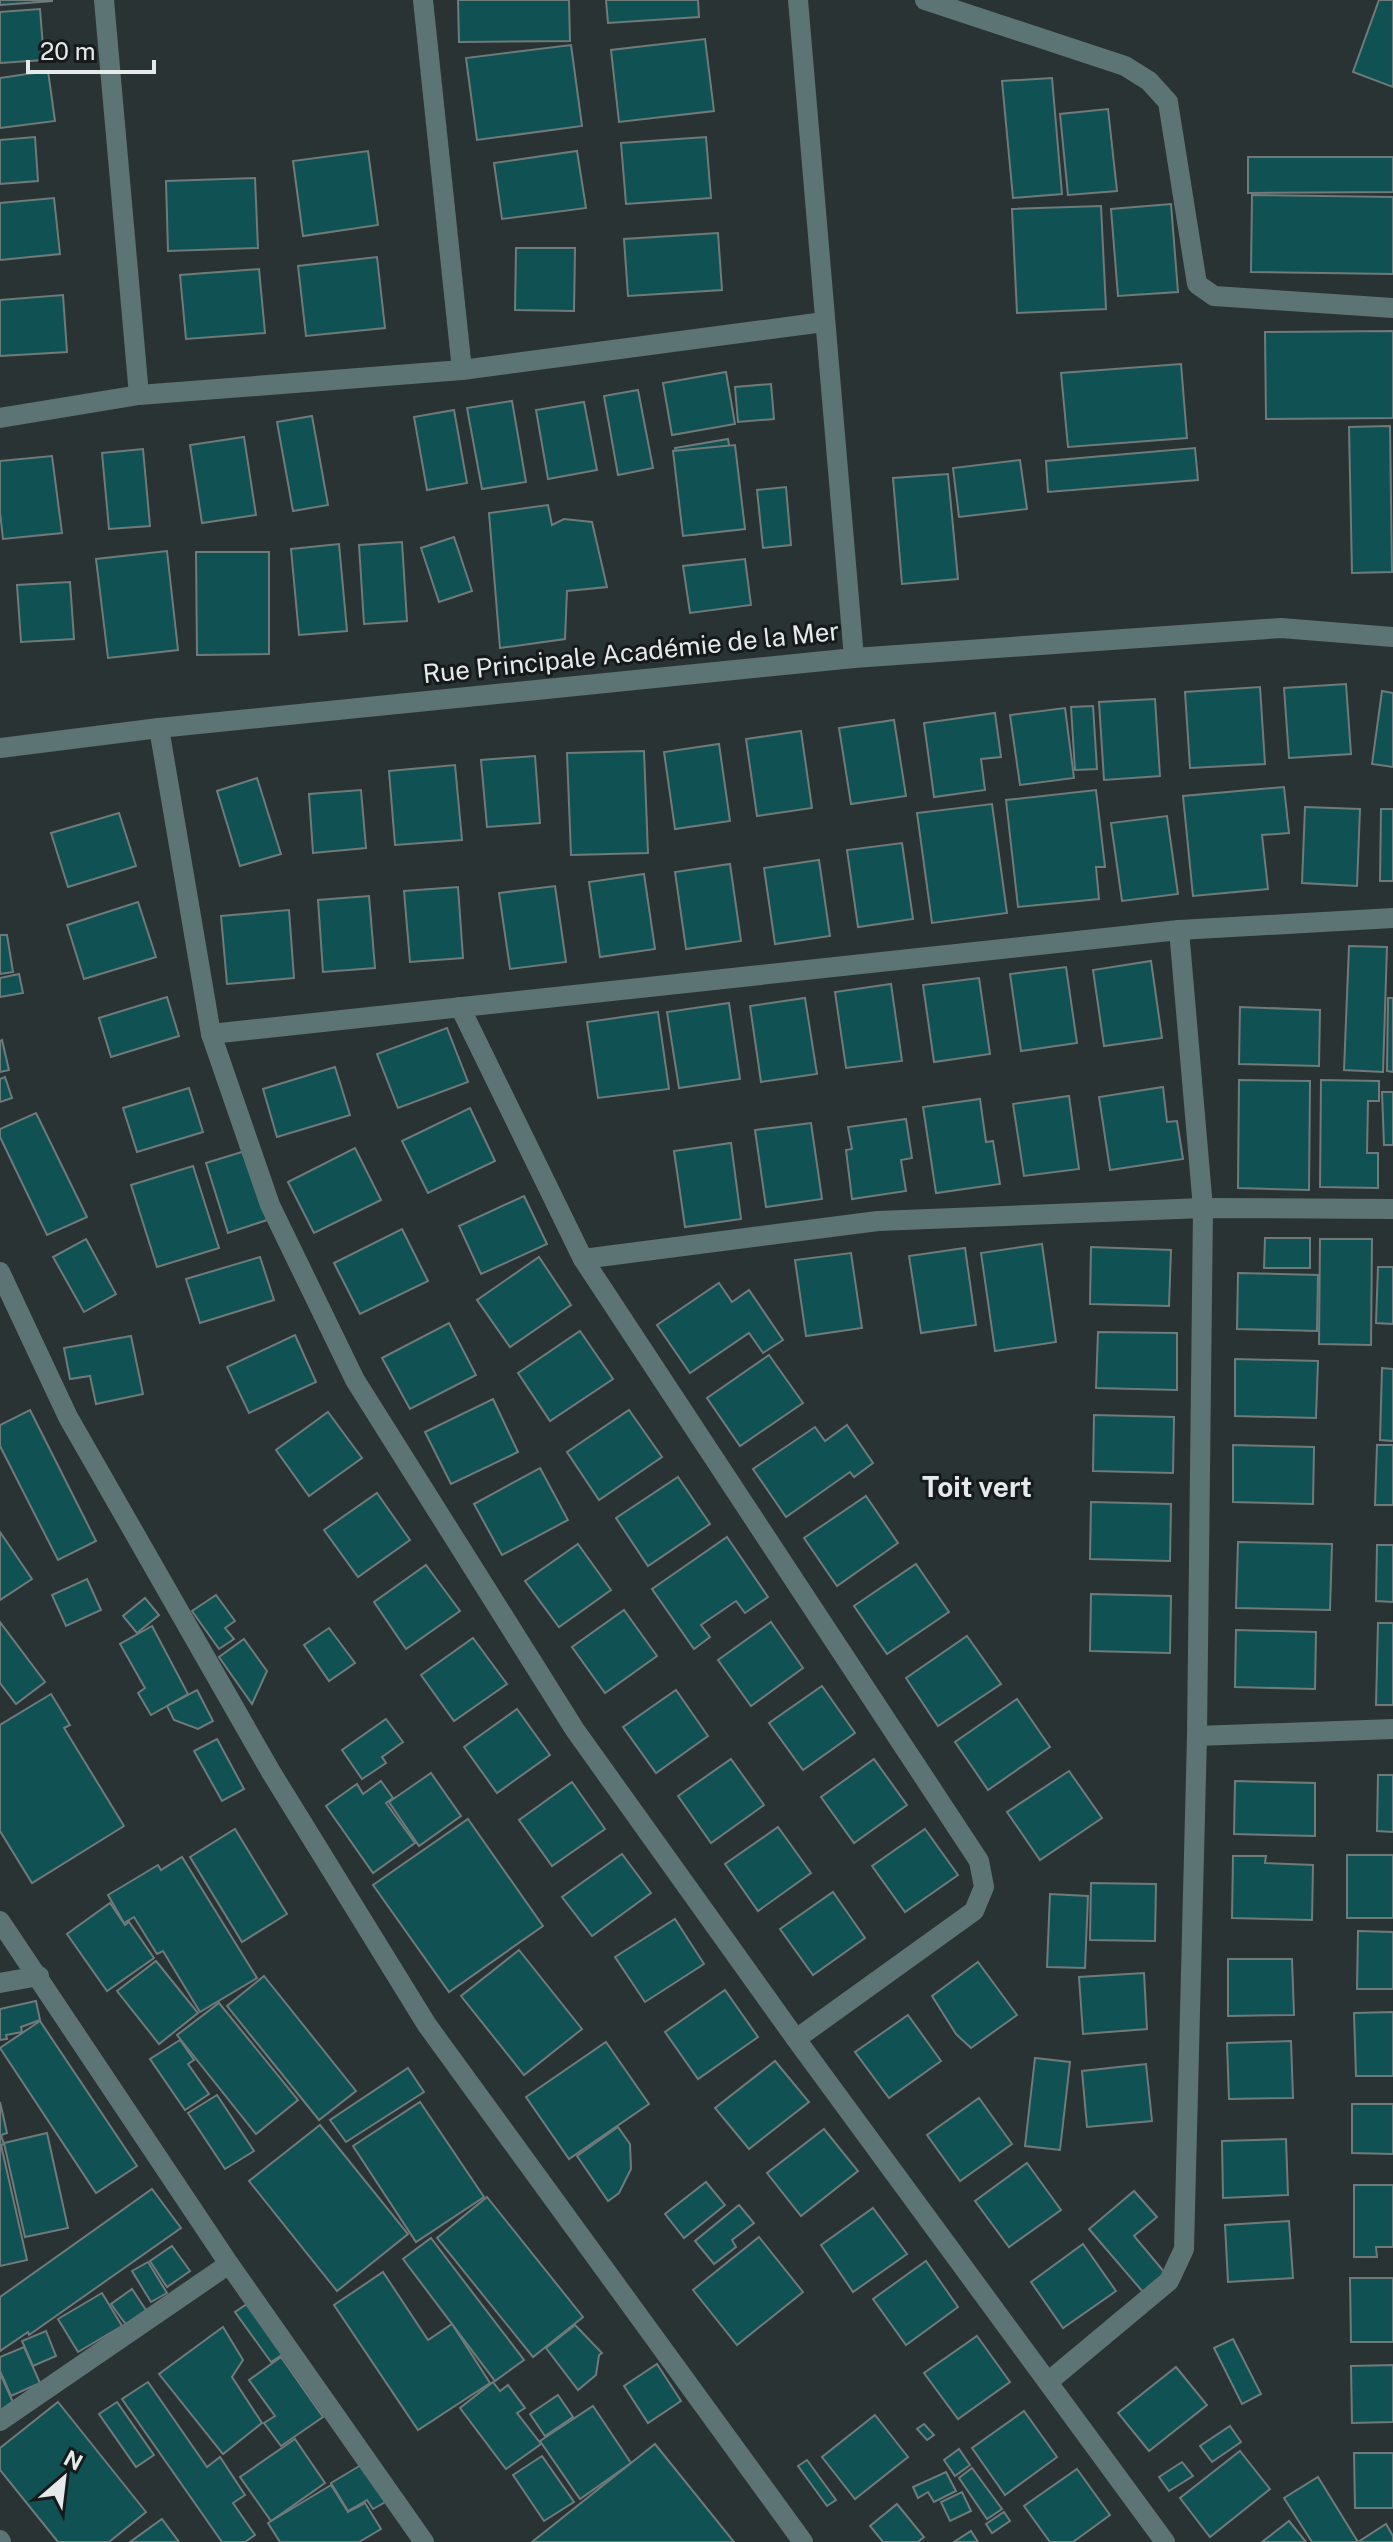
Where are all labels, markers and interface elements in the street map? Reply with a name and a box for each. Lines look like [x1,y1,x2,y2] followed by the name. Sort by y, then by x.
[28,24,154,74] scale bar
[40,37,96,65] text: 20 m
[421,615,841,689] street label: Rue Principale Académie de la Mer
[922,1470,1032,1503] district label: Toit vert
[24,2438,104,2518] north arrow
[60,2445,87,2476] text: N

